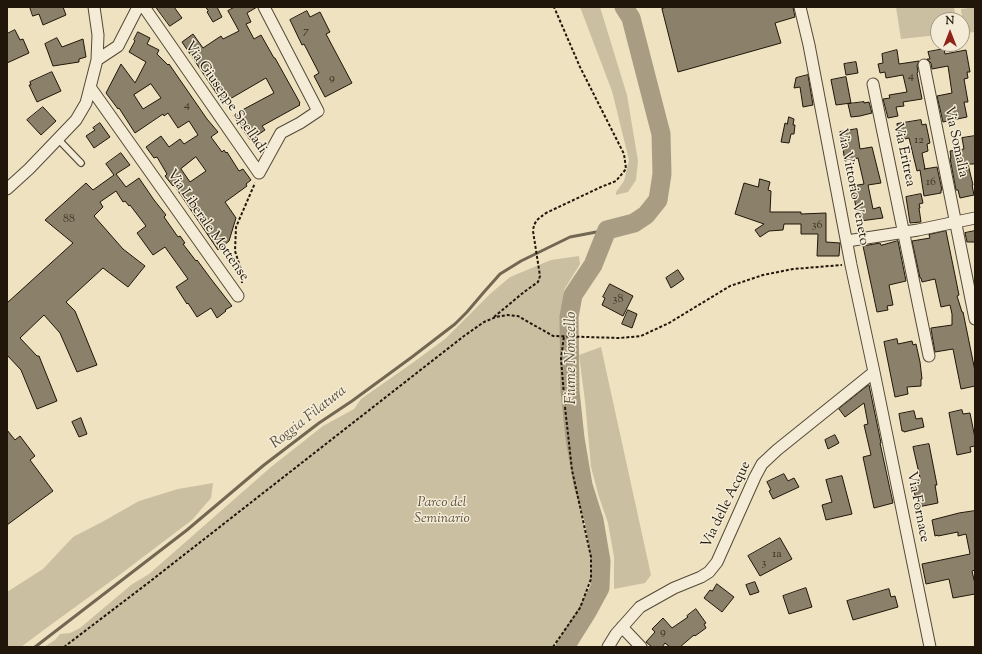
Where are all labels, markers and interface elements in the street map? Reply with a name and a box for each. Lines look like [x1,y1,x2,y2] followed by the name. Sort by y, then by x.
[930,12,970,52] north arrow
[946,13,954,29] text: N
[303,25,309,39] house number: 7
[180,39,270,157] street label: Via Giuseppe Spelladi
[908,70,914,84] house number: 4
[329,72,335,86] house number: 9
[184,99,190,113] house number: 4
[939,105,971,179] street label: Via Somalia
[888,122,918,188] street label: Via Eritrea
[832,127,872,247] street label: Via Vittorio Veneto
[914,134,924,148] house number: 12
[162,167,252,285] street label: Via Liberale Mottense
[926,176,936,190] house number: 16
[63,213,75,227] house number: 88
[812,219,822,233] house number: 36
[613,293,623,307] house number: 38
[563,312,581,404] water label: Fiume Noncello
[267,383,351,453] water label: Roggia Filatura
[699,459,755,551] street label: Via delle Acque
[902,470,932,544] street label: Via Fornace
[414,496,470,528] park label: Parco del Seminario
[772,548,782,562] house number: 1a
[762,557,766,571] house number: 3
[660,626,666,640] house number: 9

